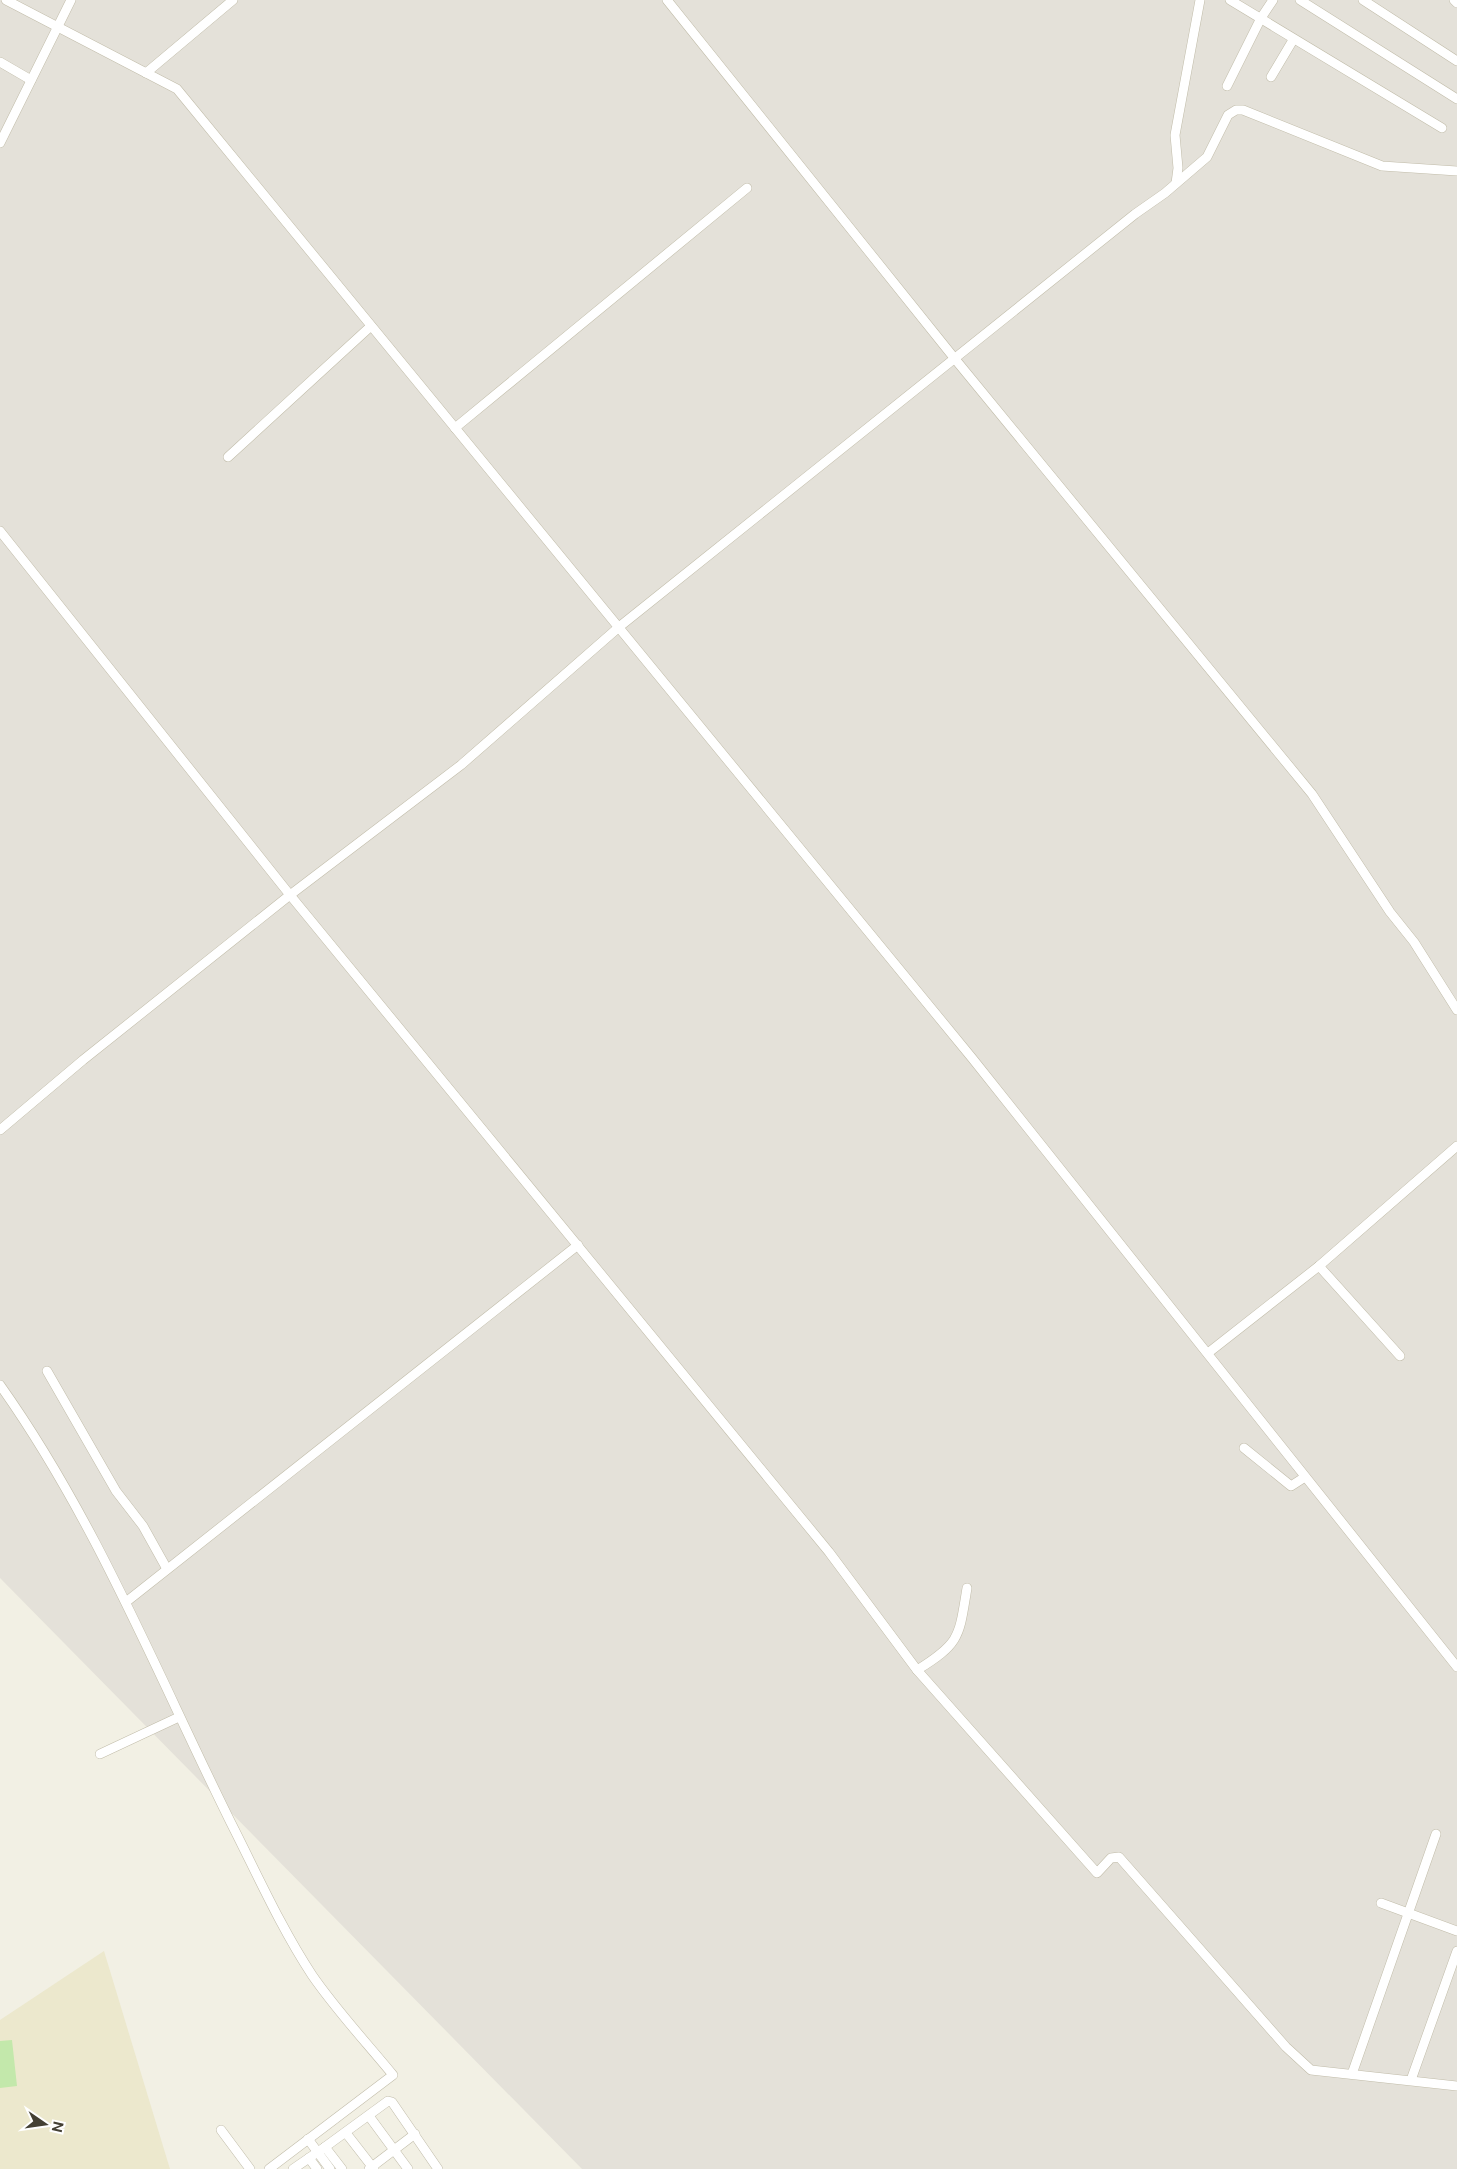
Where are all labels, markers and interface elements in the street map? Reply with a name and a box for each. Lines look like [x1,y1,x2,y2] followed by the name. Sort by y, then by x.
[20,2099,70,2149] north arrow
[49,2120,67,2134] text: N

